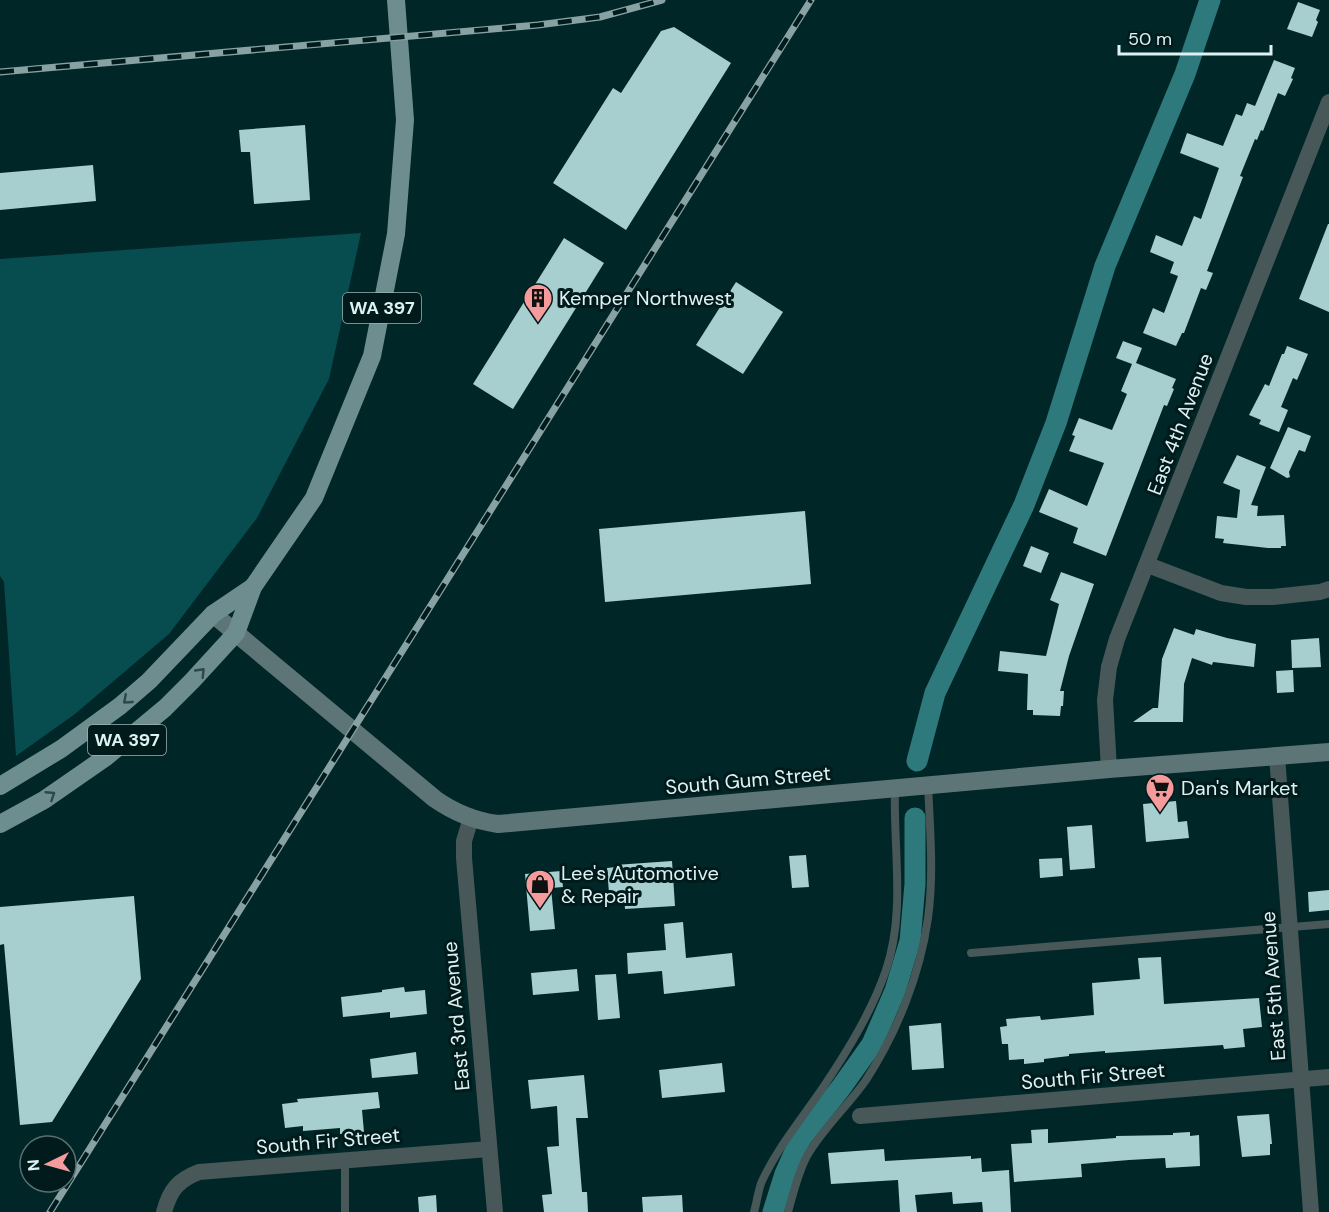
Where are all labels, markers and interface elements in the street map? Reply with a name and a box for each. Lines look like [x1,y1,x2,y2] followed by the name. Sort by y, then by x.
[1119,18,1270,56] scale bar
[1128,27,1172,51] text: 50 m
[522,282,554,324] building icon: Kemper Northwest
[559,285,732,311] place label: Kemper Northwest
[343,293,421,323] road number: WA 397
[1141,349,1219,499] street label: East 4th Avenue
[194,668,205,678] one-way arrow
[123,692,134,703] one-way arrow
[88,725,166,755] road number: WA 397
[664,760,832,800] street label: South Gum Street
[1144,772,1176,814] supermarket icon: Dan's Market
[1181,775,1298,801] place label: Dan's Market
[44,791,55,802] one-way arrow
[561,860,719,909] place label: Lee's Automotive & Repair
[524,868,556,910] shop icon: Lee's Automotive & Repair
[1255,910,1291,1062] street label: East 5th Avenue
[437,940,475,1092] street label: East 3rd Avenue
[1020,1057,1166,1095] street label: South Fir Street
[255,1122,401,1160] street label: South Fir Street
[18,1134,78,1194] north arrow
[23,1159,45,1172] text: N

